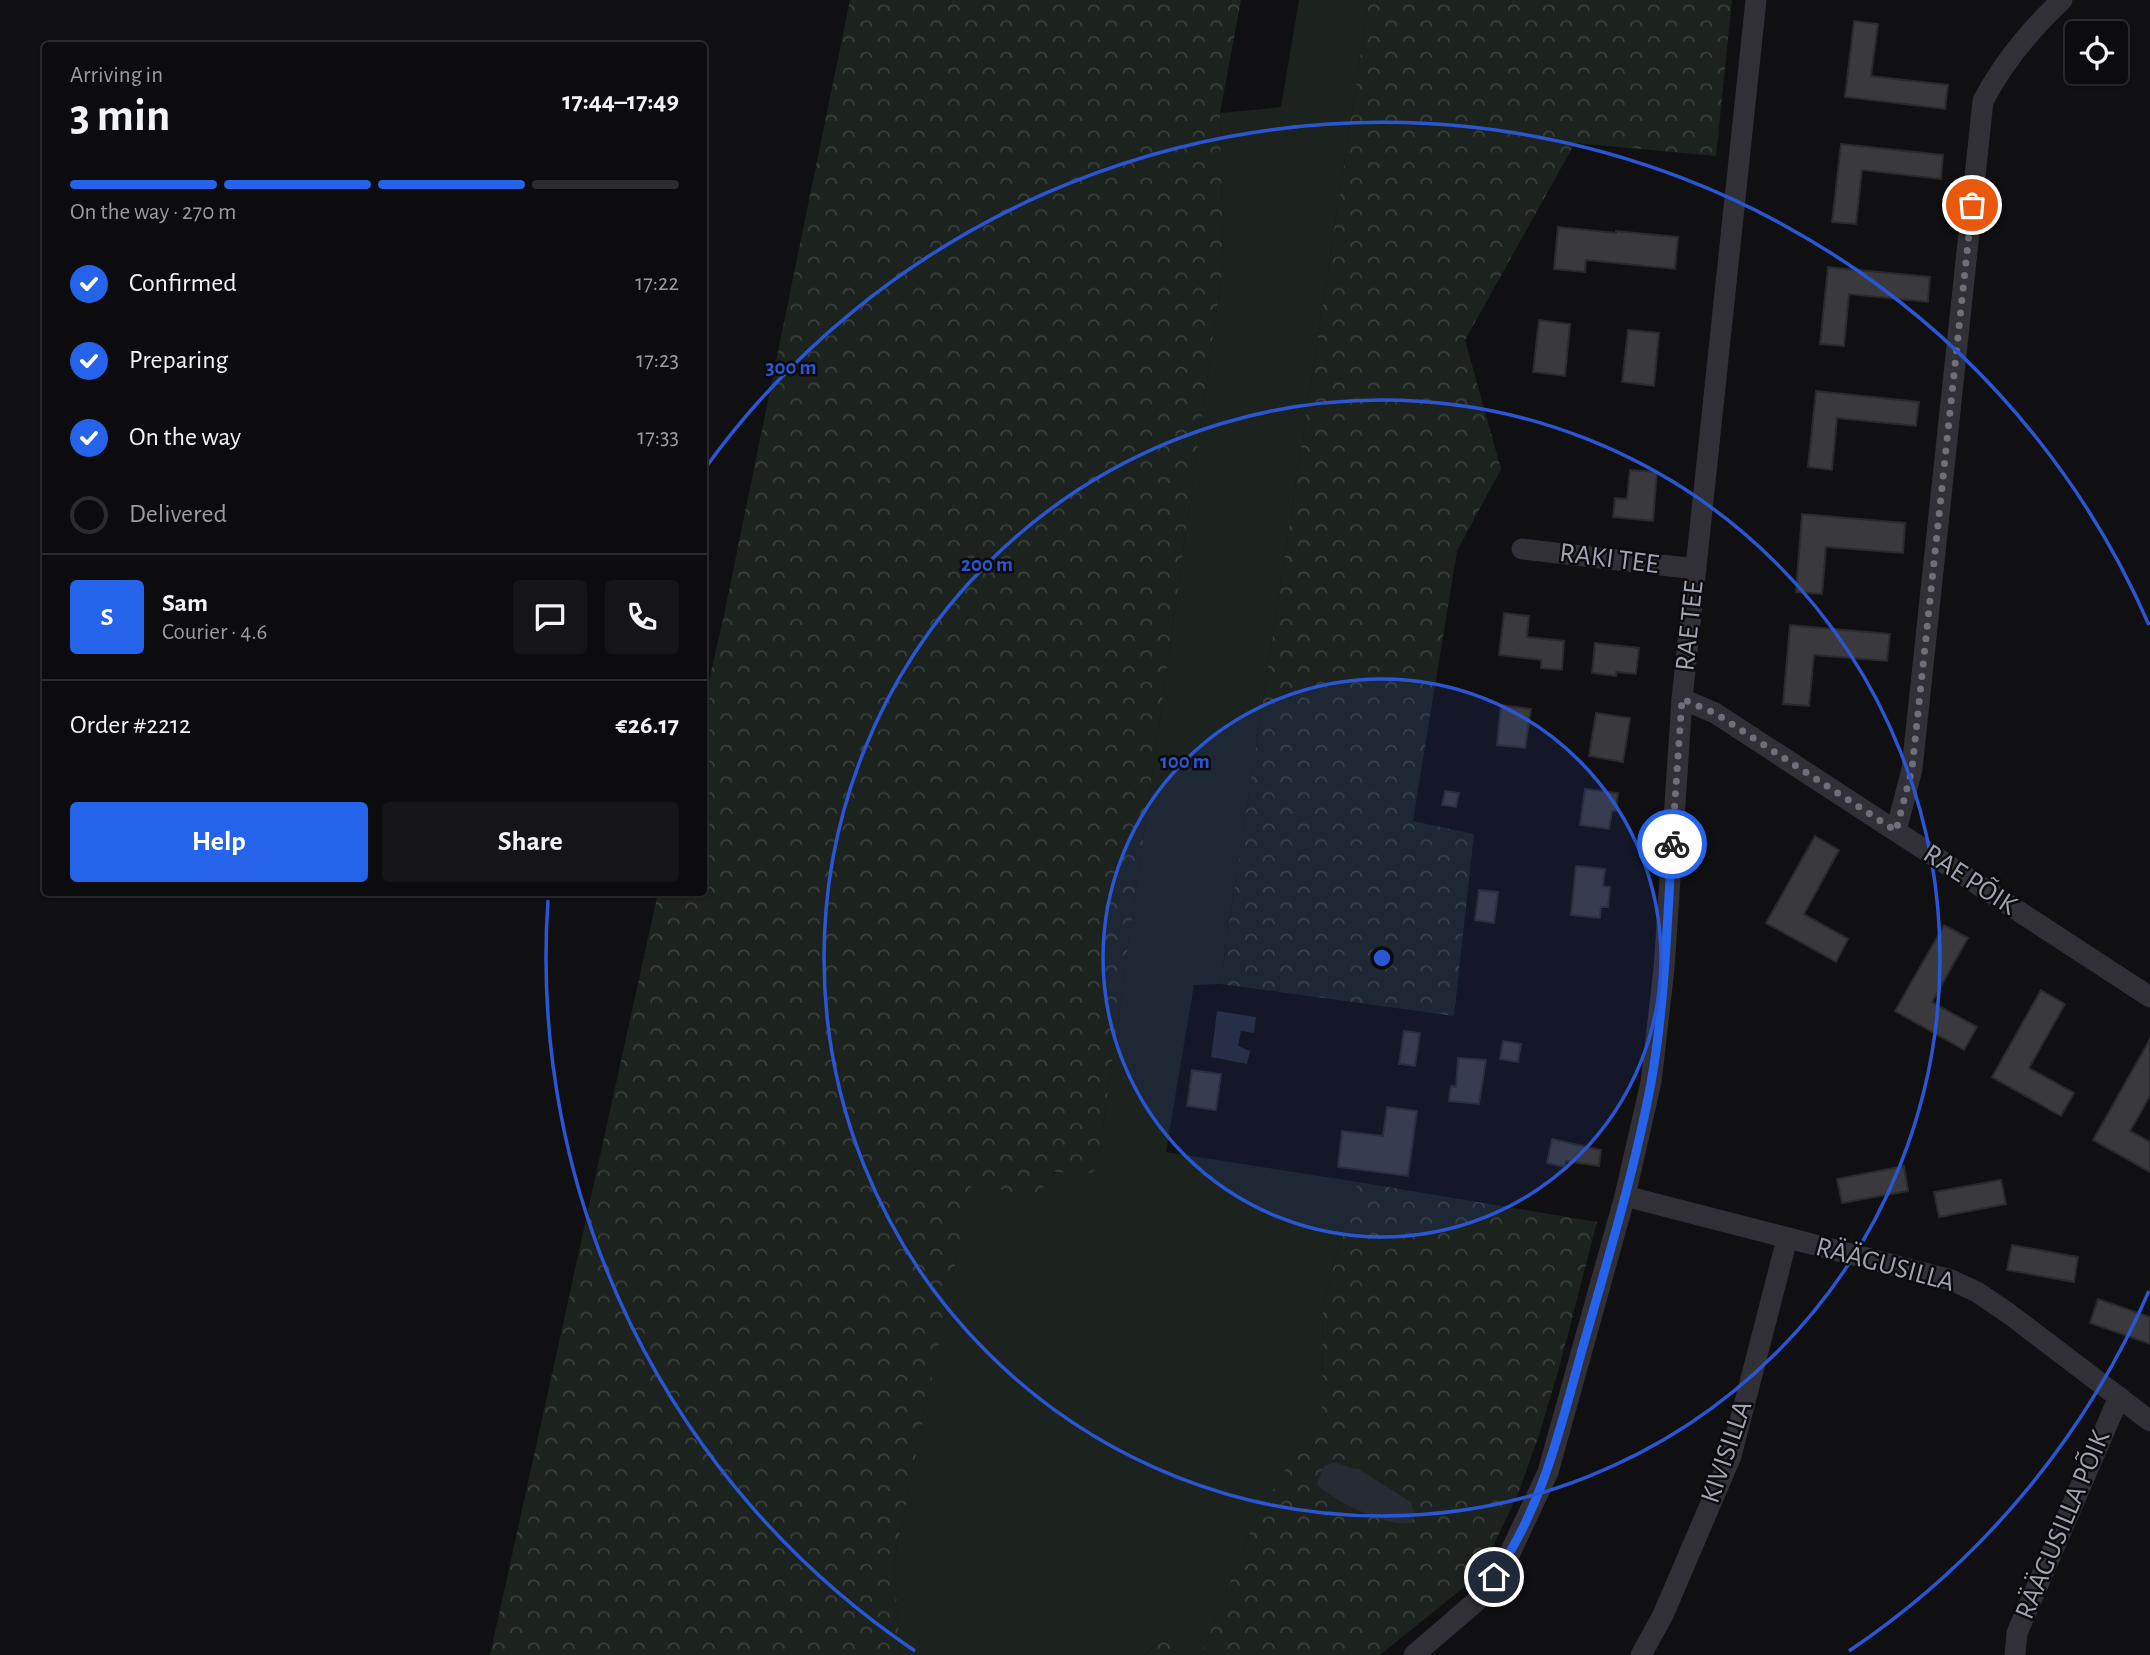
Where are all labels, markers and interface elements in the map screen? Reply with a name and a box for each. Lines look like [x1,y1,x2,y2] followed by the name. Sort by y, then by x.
[2065,21,2128,84] map controls
[2065,21,2128,84] button: locate
[70,64,163,87] text: Arriving in
[562,88,679,114] text: 17:44–17:49
[70,93,170,139] text: 3 min
[1942,175,2002,235] pin
[1953,186,1991,224] icon: bag
[70,201,237,224] text: On the way · 270 m
[70,265,108,303] icon: check
[129,270,237,296] text: Confirmed
[635,272,679,295] text: 17:22
[70,342,108,380] icon: check
[129,347,228,373] text: Preparing
[636,349,679,372] text: 17:23
[765,357,817,378] text: 300 m
[70,419,108,457] icon: check
[129,424,241,450] text: On the way
[637,426,679,449] text: 17:33
[129,501,227,527] text: Delivered
[1558,539,1660,579] street label: RAKI TEE
[961,554,1013,575] text: 200 m
[513,580,587,654] button: chat
[605,580,679,654] button: phone
[1671,580,1709,672] street label: RAE TEE
[162,590,208,616] text: Sam
[101,604,113,630] text: S
[162,621,267,644] text: Courier · 4.6
[70,712,191,738] text: Order #2212
[616,712,679,738] text: €26.17
[1160,751,1210,772] text: 100 m
[70,802,368,882] button: Help
[382,802,679,882] button: Share
[1637,809,1707,879] courier
[1653,825,1691,863] icon: bike
[1918,838,2023,921] street label: RAE PÕIK
[1370,946,1394,970] centre of rings
[1813,1231,1958,1297] street label: RÄÄGUSILLA
[1697,1397,1757,1507] street label: KIVISILLA
[2009,1425,2116,1623] street label: RÄÄGUSILLA PÕIK
[1464,1547,1524,1607] pin
[1475,1558,1513,1596] icon: home

